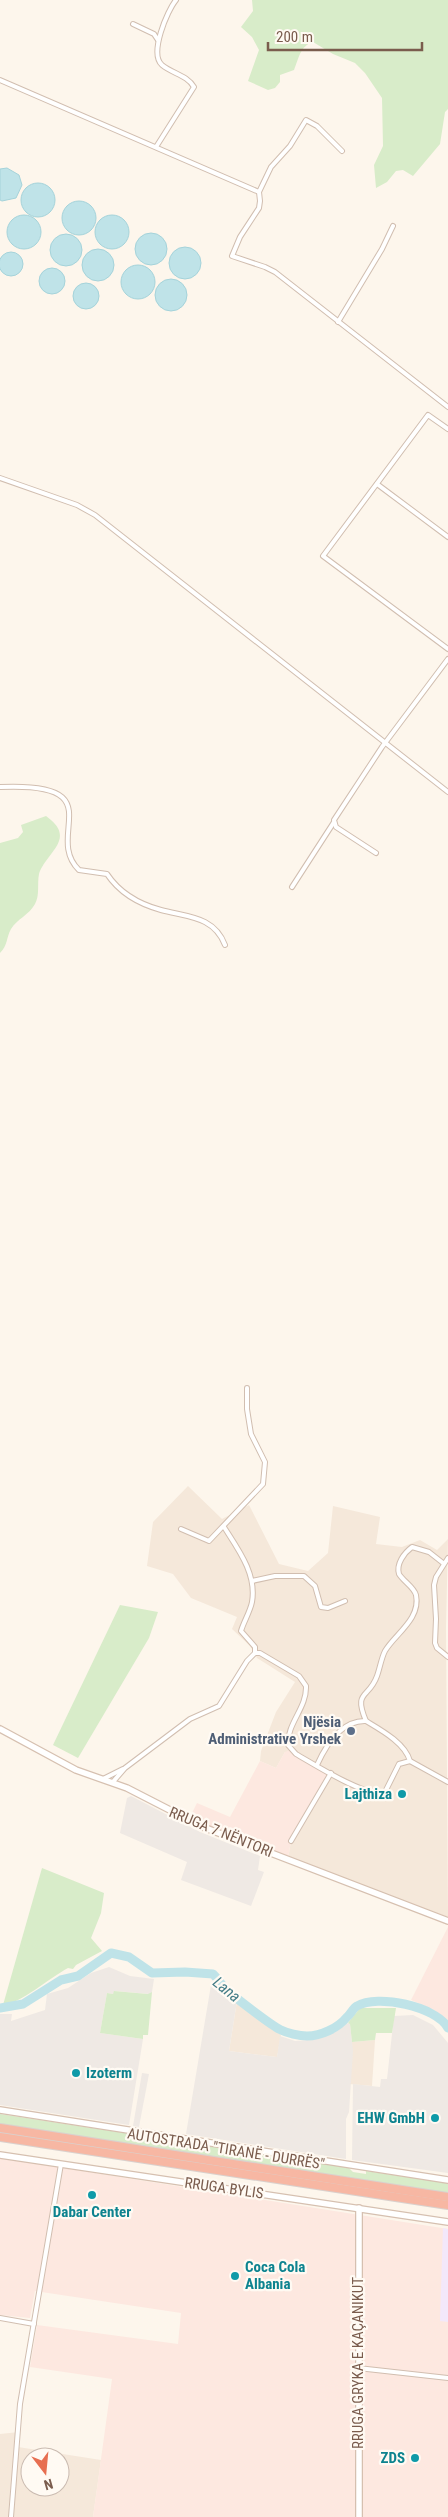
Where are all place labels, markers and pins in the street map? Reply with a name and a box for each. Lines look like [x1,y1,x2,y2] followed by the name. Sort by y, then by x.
[208,1713,342,1748] place label: Njësia Administrative Yrshek
[345,1725,357,1737] marker: Njësia Administrative Yrshek
[344,1785,392,1803] place label: Lajthiza
[396,1788,408,1800] marker: Lajthiza
[86,2064,132,2082] place label: Izoterm
[70,2067,82,2079] marker: Izoterm
[357,2109,425,2127] place label: EHW GmbH
[429,2112,441,2124] marker: EHW GmbH
[86,2189,98,2201] marker: Dabar Center
[53,2203,131,2221] place label: Dabar Center
[245,2258,305,2293] place label: Coca Cola Albania
[229,2270,241,2282] marker: Coca Cola Albania
[380,2449,405,2467] place label: ZDS
[409,2452,421,2464] marker: ZDS

